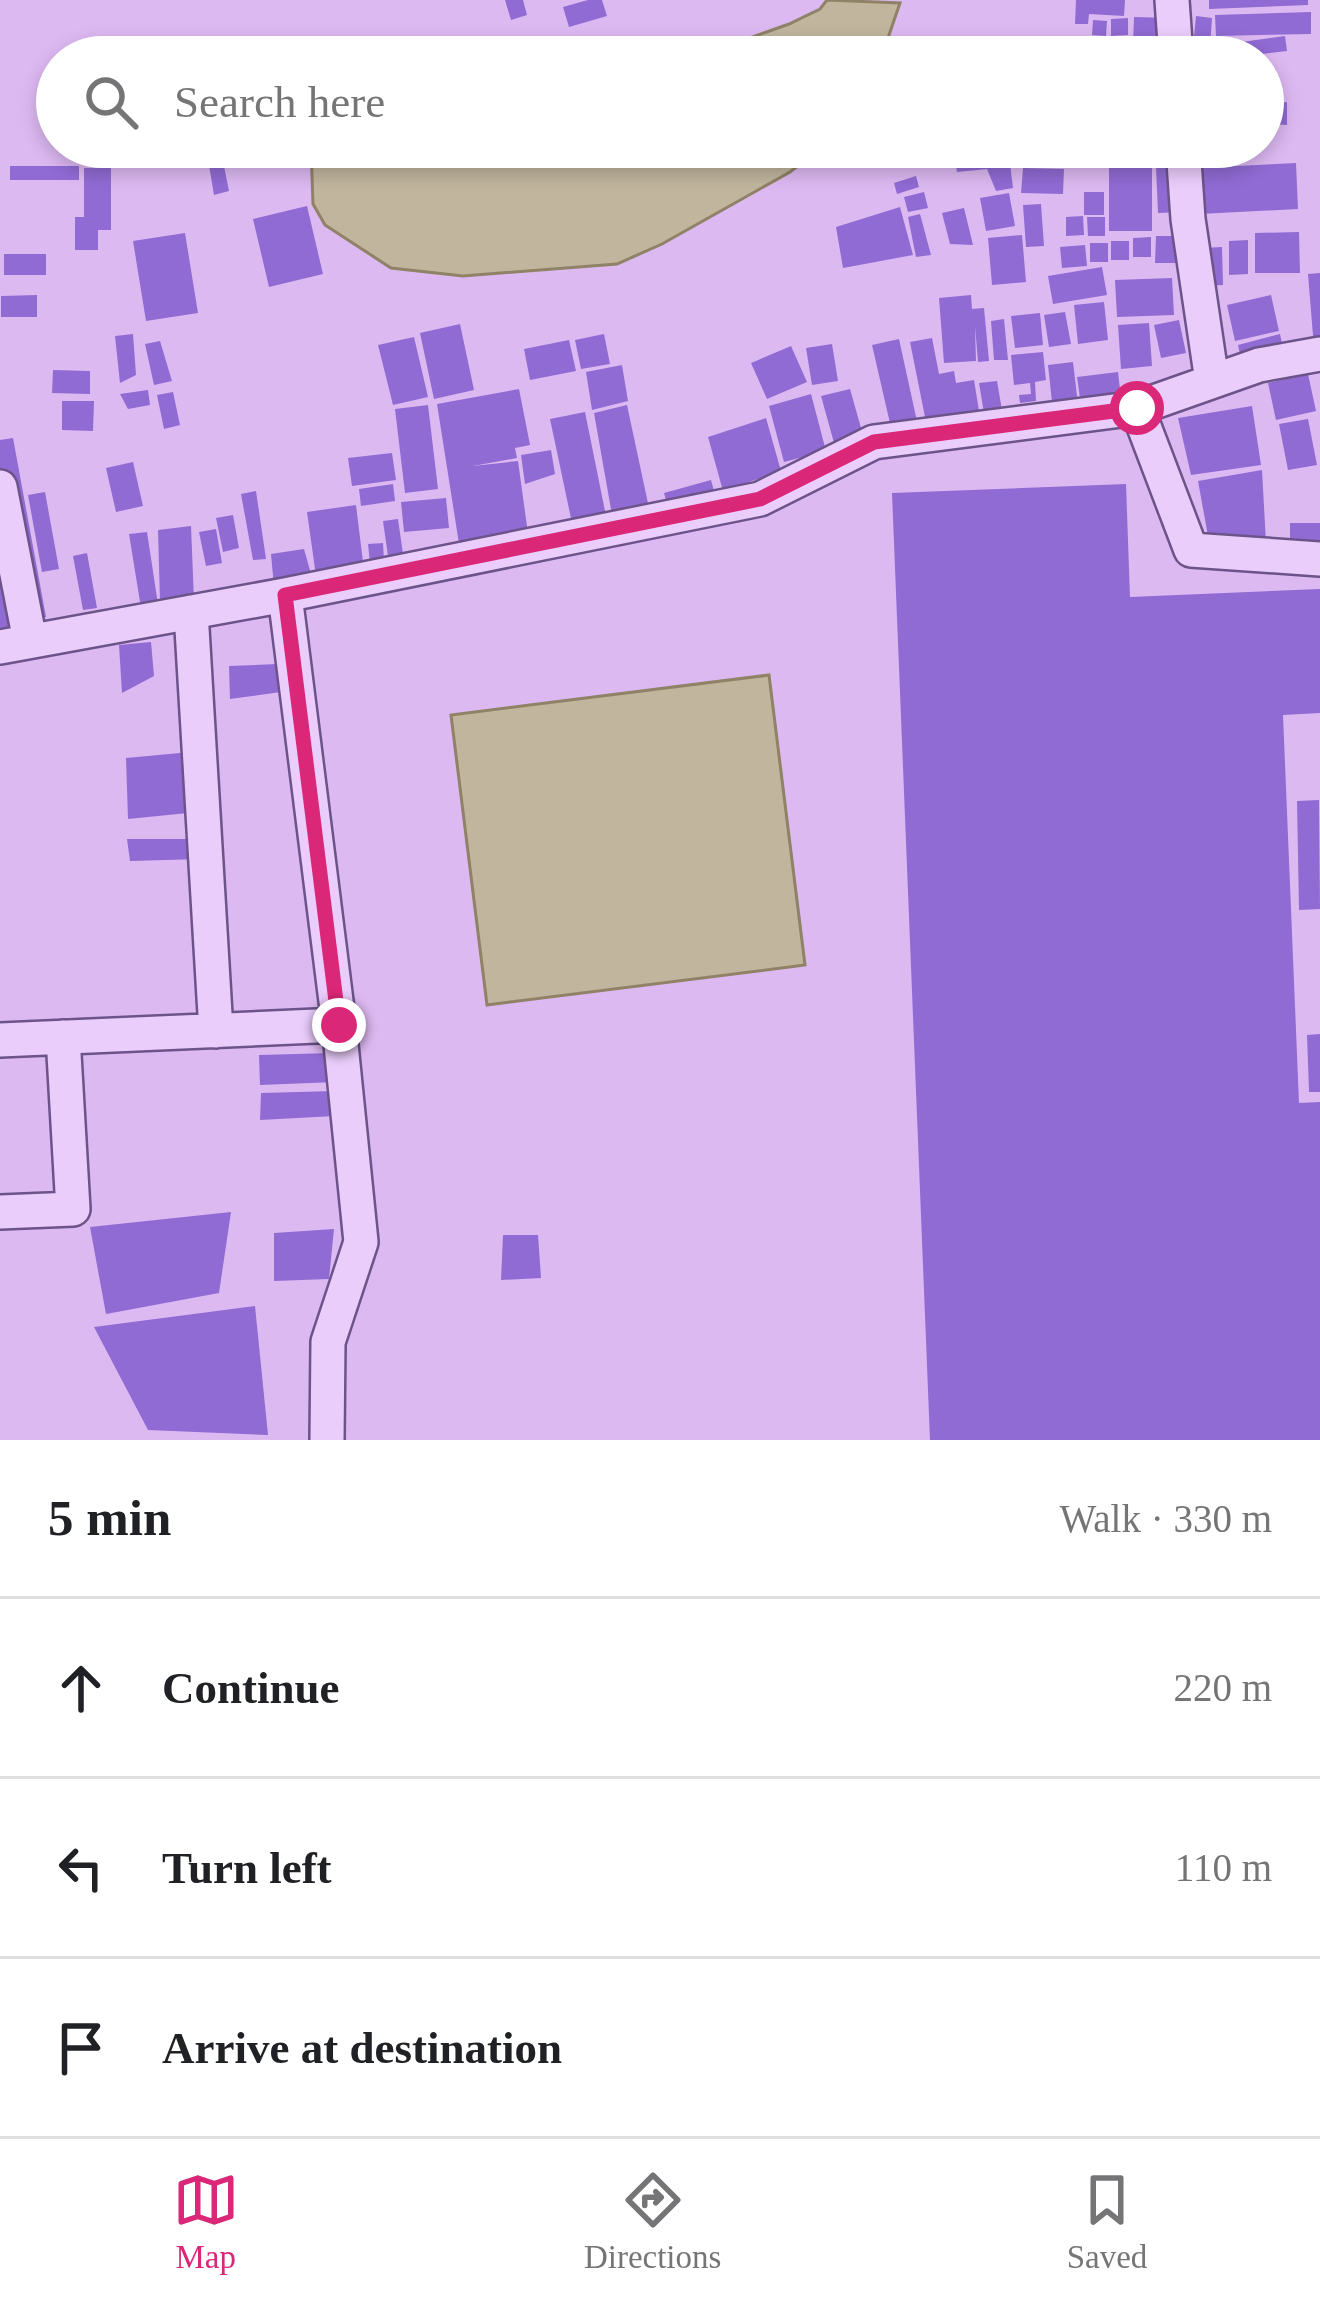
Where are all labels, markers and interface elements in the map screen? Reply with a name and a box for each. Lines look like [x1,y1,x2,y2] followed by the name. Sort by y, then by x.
[36,36,1284,168] search box
[78,69,144,135] icon: search
[174,77,385,127] text: Search here
[1110,381,1164,435] route start
[312,998,366,1052] route end
[48,1490,171,1546] text: 5 min
[1060,1497,1272,1540] text: Walk · 330 m
[48,1655,114,1721] icon: ahead
[162,1663,340,1713] text: Continue
[1173,1666,1272,1709] text: 220 m
[48,1835,114,1901] icon: left
[162,1843,332,1893] text: Turn left
[1175,1846,1272,1889] text: 110 m
[48,2015,114,2081] icon: arrive
[162,2023,562,2073] text: Arrive at destination
[173,2167,239,2276] tab: Map
[584,2167,721,2276] tab: Directions
[1067,2167,1147,2276] tab: Saved

